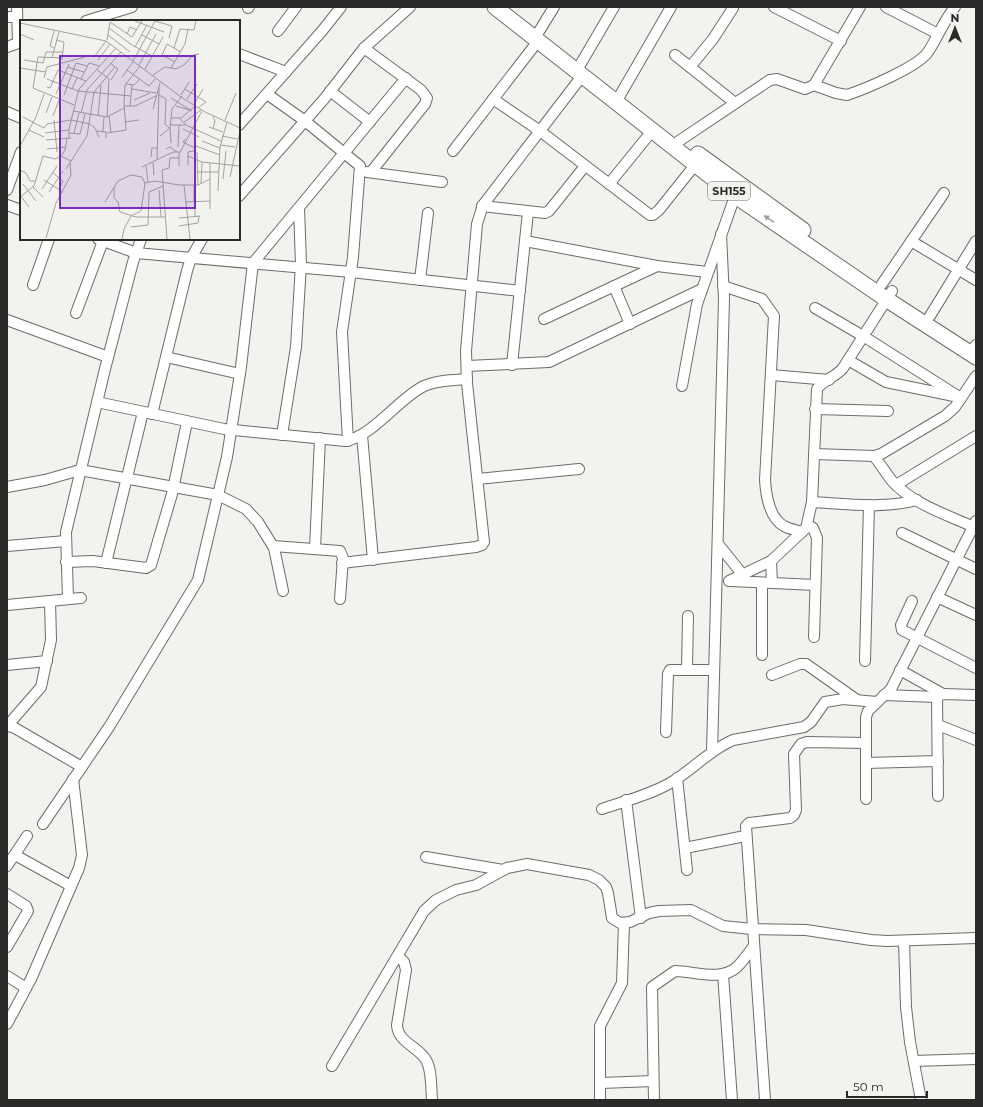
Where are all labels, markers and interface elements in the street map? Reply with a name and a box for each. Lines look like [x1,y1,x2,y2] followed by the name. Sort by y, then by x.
[935,8,975,48] north arrow
[951,11,959,25] text: N
[20,20,240,240] inset map
[708,182,750,200] road number: SH155
[763,215,774,223] one-way arrow
[847,1073,927,1099] scale bar
[853,1079,884,1094] text: 50 m

